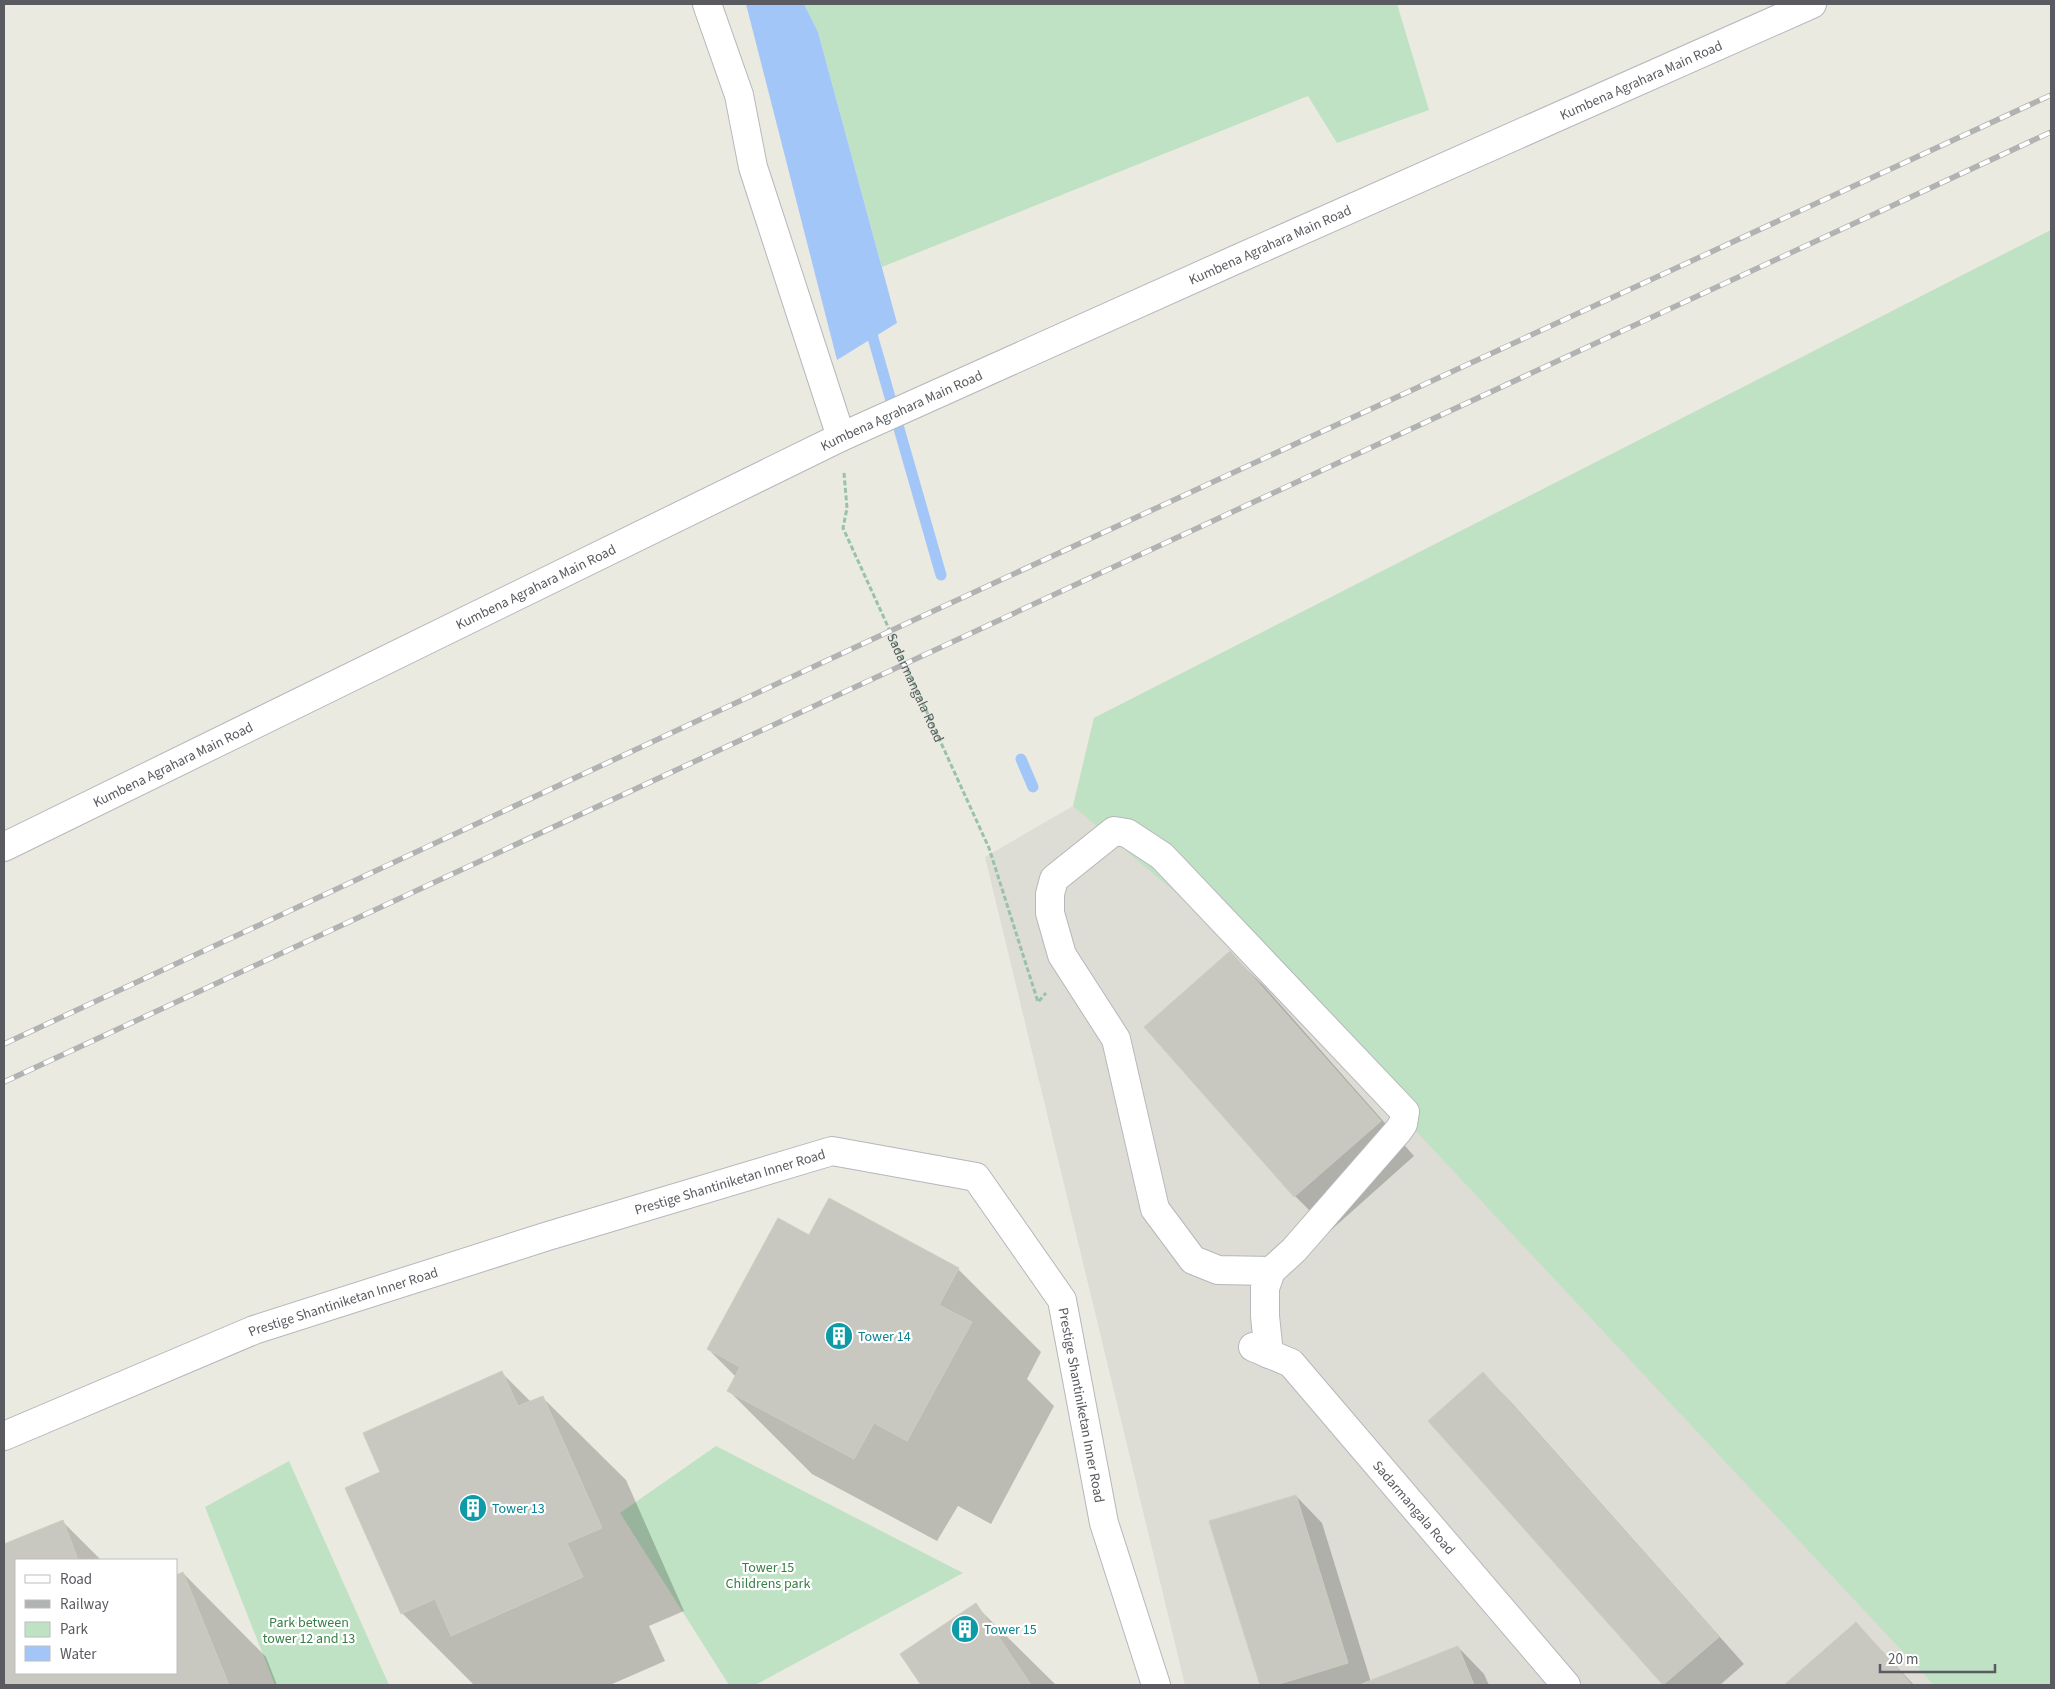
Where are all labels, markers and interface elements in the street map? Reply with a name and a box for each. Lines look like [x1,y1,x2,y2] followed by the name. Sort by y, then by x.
[1557,36,1726,126] street label: Kumbena Agrahara Main Road
[1186,201,1355,291] street label: Kumbena Agrahara Main Road
[817,366,986,457] street label: Kumbena Agrahara Main Road
[453,540,620,635] street label: Kumbena Agrahara Main Road
[881,630,949,746] street label: Sadarmangala Road
[90,717,257,813] street label: Kumbena Agrahara Main Road
[632,1145,828,1221] street label: Prestige Shantiniketan Inner Road
[245,1263,441,1342] street label: Prestige Shantiniketan Inner Road
[1053,1306,1109,1505] street label: Prestige Shantiniketan Inner Road
[824,1321,854,1351] building icon: Tower 14
[858,1327,911,1347] place label: Tower 14
[1368,1457,1459,1559] street label: Sadarmangala Road
[458,1493,488,1523] building icon: Tower 13
[492,1499,545,1519] place label: Tower 13
[726,1558,810,1594] park label: Tower 15 Childrens park
[15,1559,178,1674] legend
[60,1569,92,1590] text: Road
[60,1594,109,1615] text: Railway
[263,1613,355,1649] park label: Park between tower 12 and 13
[950,1614,980,1644] building icon: Tower 15
[60,1619,89,1640] text: Park
[984,1620,1037,1640] place label: Tower 15
[1880,1642,1995,1674] scale bar
[60,1644,97,1665] text: Water
[1888,1649,1918,1670] text: 20 m

